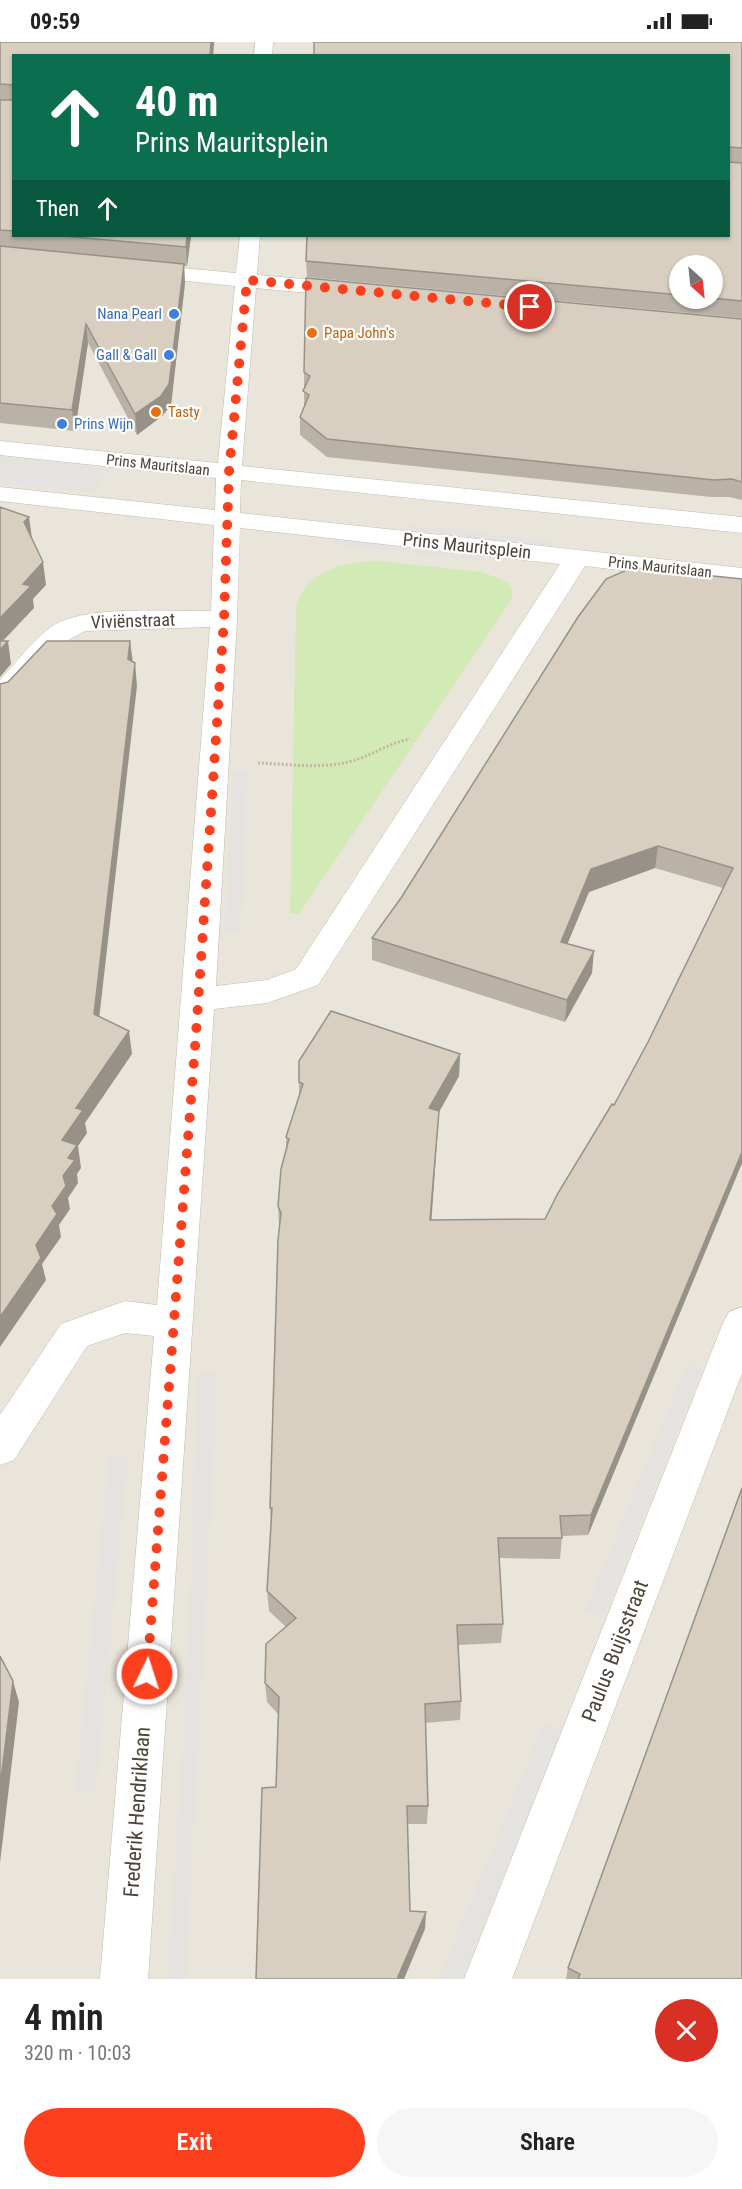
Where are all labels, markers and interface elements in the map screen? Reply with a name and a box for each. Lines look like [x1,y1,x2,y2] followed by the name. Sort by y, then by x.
[30,9,81,34] text: 09:59
[135,77,218,126] text: 40 m
[36,78,114,156] icon: ahead
[135,127,329,159] text: Prins Mauritsplein
[91,192,124,225] icon: ahead
[36,196,79,221] text: Then
[669,255,723,309] north arrow
[669,255,723,309] map controls
[504,281,555,332] pin
[513,290,546,323] icon: arrive
[97,305,162,323] place label: Nana Pearl
[167,307,181,321] marker: Nana Pearl
[324,324,395,342] place label: Papa John's
[305,326,319,340] marker: Papa John's
[96,346,157,364] place label: Gall & Gall
[162,348,176,362] marker: Gall & Gall
[168,403,200,421] place label: Tasty
[149,405,163,419] marker: Tasty
[74,415,133,433] place label: Prins Wijn
[55,417,69,431] marker: Prins Wijn
[105,451,211,479] street label: Prins Mauritslaan
[402,528,532,563] street label: Prins Mauritsplein
[607,553,713,581] street label: Prins Mauritslaan
[90,609,176,632] street label: Viviënstraat
[577,1577,653,1725] street label: Paulus Buijsstraat
[115,1642,179,1706] position arrow
[119,1726,155,1898] street label: Frederik Hendriklaan
[24,1997,104,2039] text: 4 min
[655,1999,718,2062] button: close
[24,2041,131,2065] text: 320 m · 10:03
[24,2108,365,2177] button: Exit
[377,2108,718,2177] button: Share

